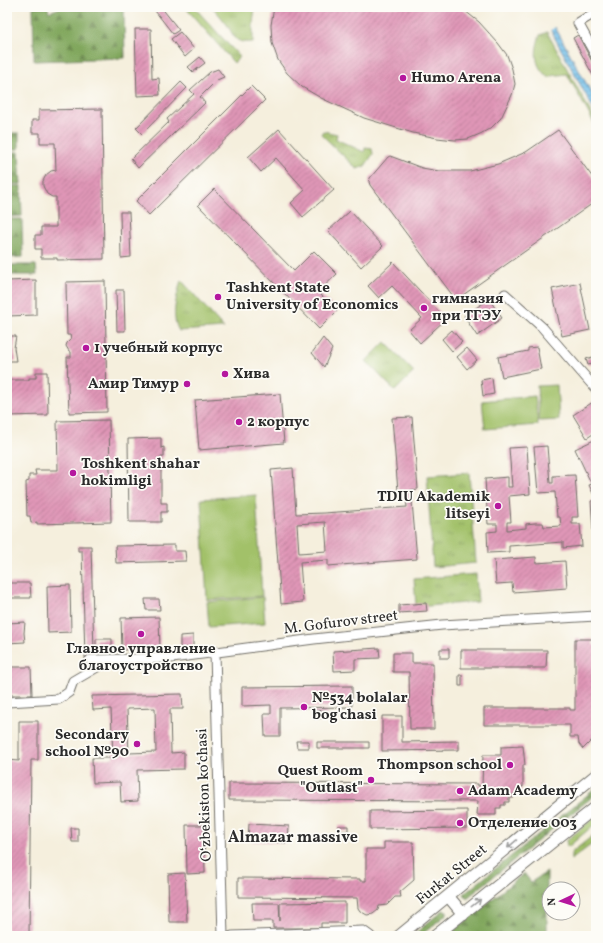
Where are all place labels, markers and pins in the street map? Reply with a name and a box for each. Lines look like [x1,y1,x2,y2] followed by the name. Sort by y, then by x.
[411,68,501,89] place label: Humo Arena
[398,73,408,83] marker: Humo Arena
[226,278,399,316] place label: Tashkent State University of Economics
[432,289,504,327] place label: гимназия при ТГЭУ
[213,292,223,302] marker: Tashkent State University of Economics
[419,303,429,313] marker: гимназия при ТГЭУ
[94,338,223,359] place label: 1 учебный корпус
[81,343,91,353] marker: 1 учебный корпус
[233,364,270,385] place label: Хива
[220,369,230,379] marker: Хива
[88,374,179,395] place label: Амир Тимур
[182,379,192,389] marker: Амир Тимур
[247,412,309,433] place label: 2 корпус
[234,417,244,427] marker: 2 корпус
[81,454,200,492] place label: Toshkent shahar hokimligi
[68,468,78,478] marker: Toshkent shahar hokimligi
[377,487,490,525] place label: TDIU Akademik litseyi
[493,501,503,511] marker: TDIU Akademik litseyi
[136,629,146,639] marker: Главное управление благоустройство
[66,639,216,677] place label: Главное управление благоустройство
[312,688,408,726] place label: №534 bolalar bog'chasi
[299,702,309,712] marker: №534 bolalar bog'chasi
[45,725,130,763] place label: Secondary school №90
[132,739,142,749] marker: Secondary school №90
[377,755,502,776] place label: Thompson school
[505,760,515,770] marker: Thompson school
[278,761,363,799] place label: Quest Room "Outlast"
[366,775,376,785] marker: Quest Room "Outlast"
[468,781,578,802] place label: Adam Academy
[455,786,465,796] marker: Adam Academy
[468,813,577,834] place label: Отделение 003
[455,818,465,828] marker: Отделение 003

